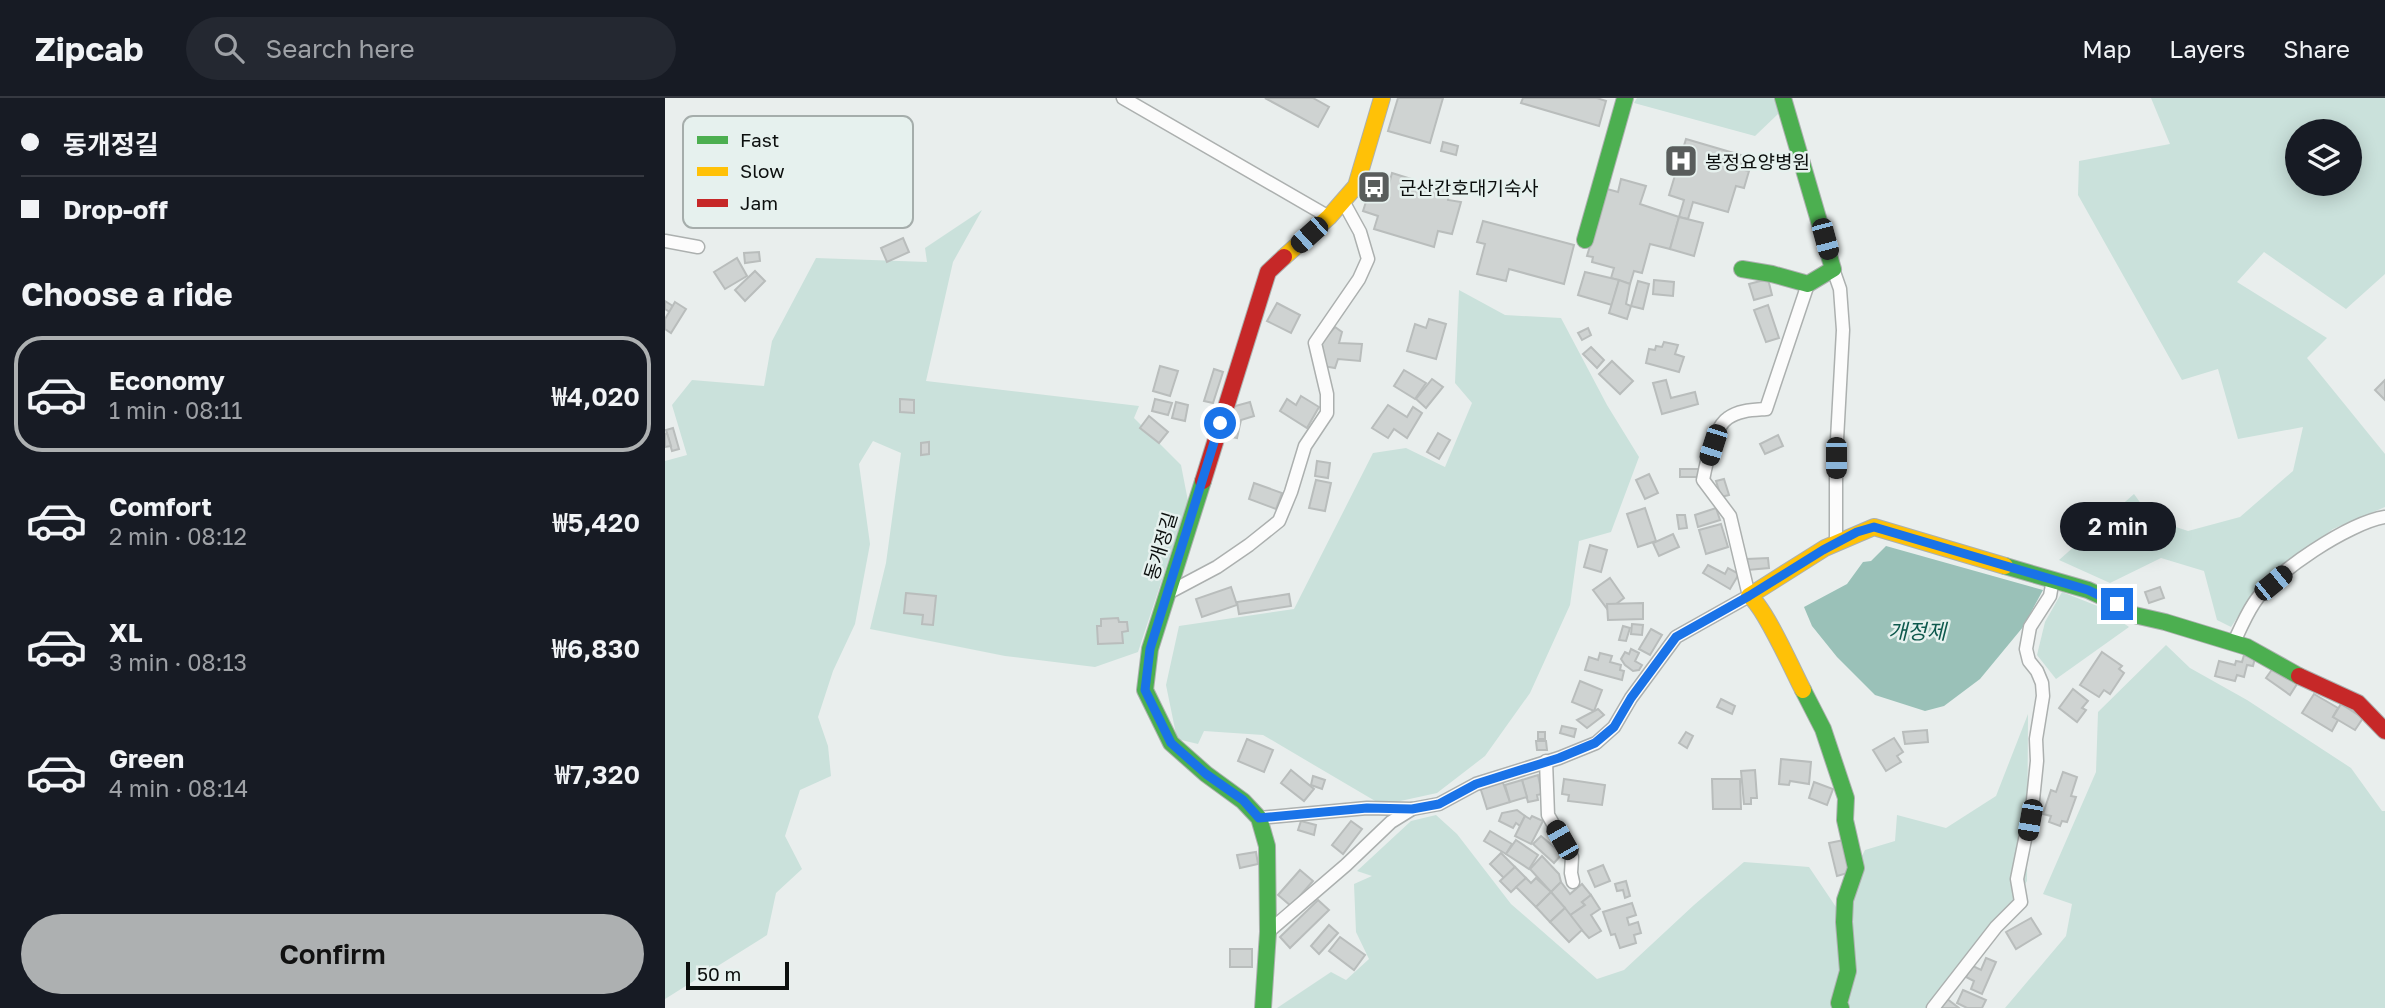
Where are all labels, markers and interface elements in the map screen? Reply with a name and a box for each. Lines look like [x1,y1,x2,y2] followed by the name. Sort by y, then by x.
[186,17,676,80] search box
[35,29,144,68] text: Zipcab
[210,29,248,67] icon: search
[266,33,415,64] text: Search here
[2082,34,2131,63] text: Map
[2169,34,2245,63] text: Layers
[2283,34,2350,63] text: Share
[683,116,913,228] legend
[2285,119,2362,196] map controls
[2285,119,2362,196] button: layers
[740,128,779,151] text: Fast
[63,129,159,160] text: 동개정길
[1662,142,1700,180] hospital icon: 봉정요양병원
[1705,150,1810,173] place label: 봉정요양병원
[740,159,785,182] text: Slow
[1355,168,1393,206] bus stop icon: 군산간호대기숙사
[1399,176,1539,199] place label: 군산간호대기숙사
[740,191,778,214] text: Jam
[63,194,168,225] text: Drop-off
[1287,213,1332,257] car
[1810,216,1841,262] car
[21,275,233,313] text: Choose a ride
[25,363,88,426] icon: car
[109,365,225,396] text: Economy
[552,381,640,412] text: ₩4,020
[109,396,242,424] text: 1 min · 08:11
[1204,407,1236,439] route start
[1697,422,1730,468] car
[1826,437,1847,479] car
[25,489,88,552] icon: car
[109,491,212,522] text: Comfort
[2059,503,2175,552] callout: 2 min
[553,507,640,538] text: ₩5,420
[1139,509,1181,583] street label: 동개정길
[2088,512,2148,540] text: 2 min
[109,522,247,550] text: 2 min · 08:12
[2251,562,2296,604] car
[2101,588,2133,620] route end
[25,615,88,678] icon: car
[109,617,143,648] text: XL
[1888,618,1949,644] water label: 개정제
[552,633,640,664] text: ₩6,830
[109,648,247,676] text: 3 min · 08:13
[25,741,88,804] icon: car
[109,743,184,774] text: Green
[555,759,640,790] text: ₩7,320
[109,774,248,802] text: 4 min · 08:14
[2017,797,2044,843] car
[1543,817,1582,863] car
[21,914,644,994] button: Confirm
[686,959,789,991] scale bar
[697,962,741,985] text: 50 m

